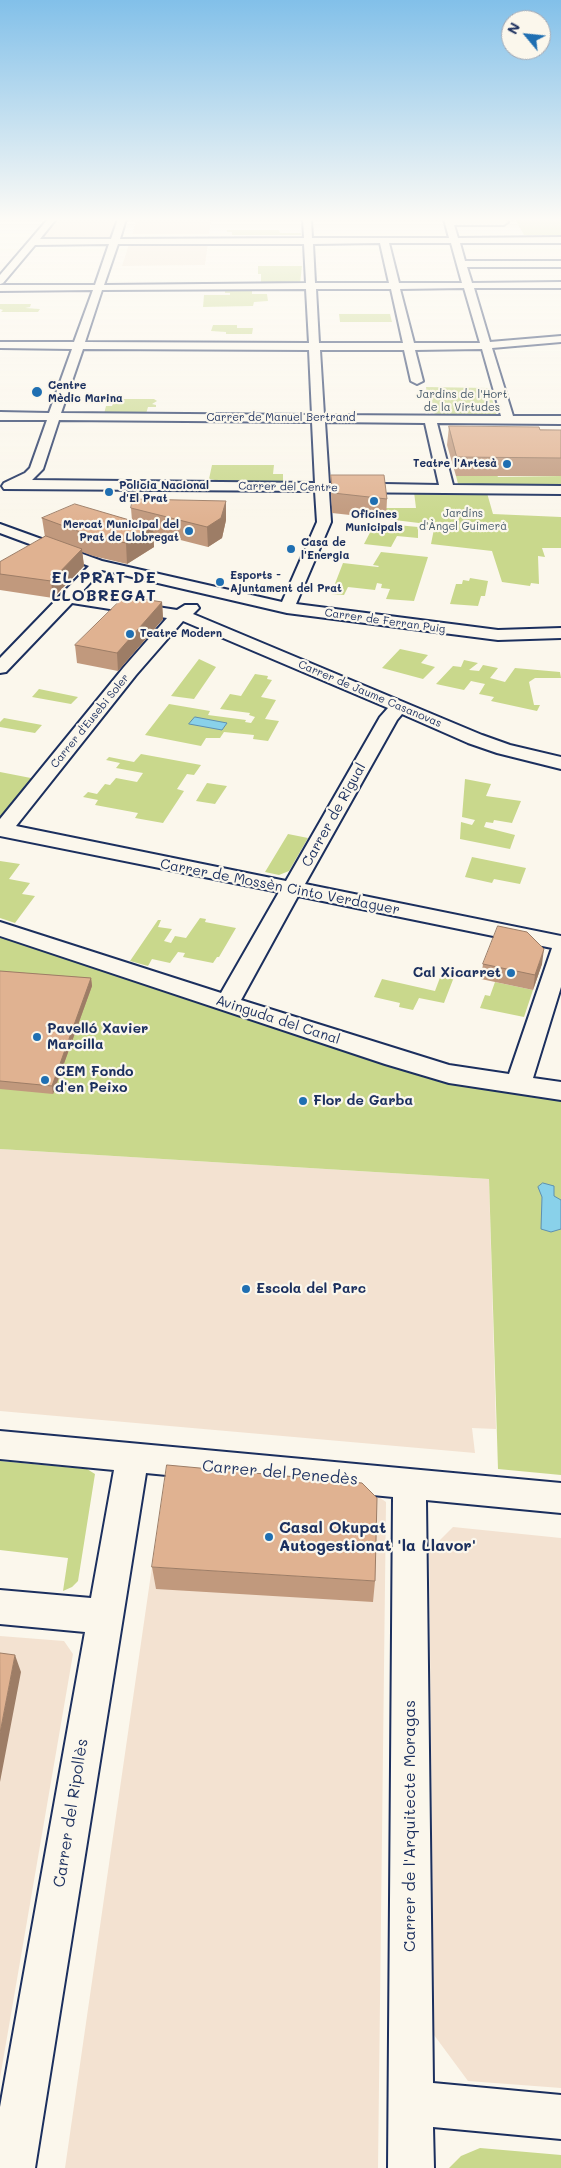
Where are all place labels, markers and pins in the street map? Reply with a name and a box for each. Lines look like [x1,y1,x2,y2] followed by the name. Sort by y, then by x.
[48,379,123,405] place label: Centre Mèdic Marina
[30,385,44,399] marker: Centre Mèdic Marina
[413,457,497,471] place label: Teatre l'Artesà
[501,458,513,470] marker: Teatre l'Artesà
[119,479,209,505] place label: Policia Nacional d'El Prat
[103,486,115,498] marker: Policia Nacional d'El Prat
[368,495,380,507] marker: Oficines Municipals
[345,508,403,534] place label: Oficines Municipals
[63,518,179,544] place label: Mercat Municipal del Prat de Llobregat
[183,525,195,537] marker: Mercat Municipal del Prat de Llobregat
[301,536,350,562] place label: Casa de l'Energia
[285,543,297,555] marker: Casa de l'Energia
[230,569,342,595] place label: Esports - Ajuntament del Prat
[214,576,226,588] marker: Esports - Ajuntament del Prat
[140,627,222,641] place label: Teatre Modern
[124,628,136,640] marker: Teatre Modern
[413,965,501,981] place label: Cal Xicarret
[505,967,517,979] marker: Cal Xicarret
[47,1021,148,1054] place label: Pavelló Xavier Marcilla
[31,1031,43,1043] marker: Pavelló Xavier Marcilla
[55,1064,134,1096] place label: CEM Fondo d'en Peixo
[39,1074,51,1086] marker: CEM Fondo d'en Peixo
[313,1093,413,1109] place label: Flor de Garba
[297,1095,309,1107] marker: Flor de Garba
[256,1281,366,1297] place label: Escola del Parc
[240,1283,252,1295] marker: Escola del Parc
[279,1518,476,1556] place label: Casal Okupat Autogestionat 'la Llavor'
[263,1531,275,1543] marker: Casal Okupat Autogestionat 'la Llavor'

